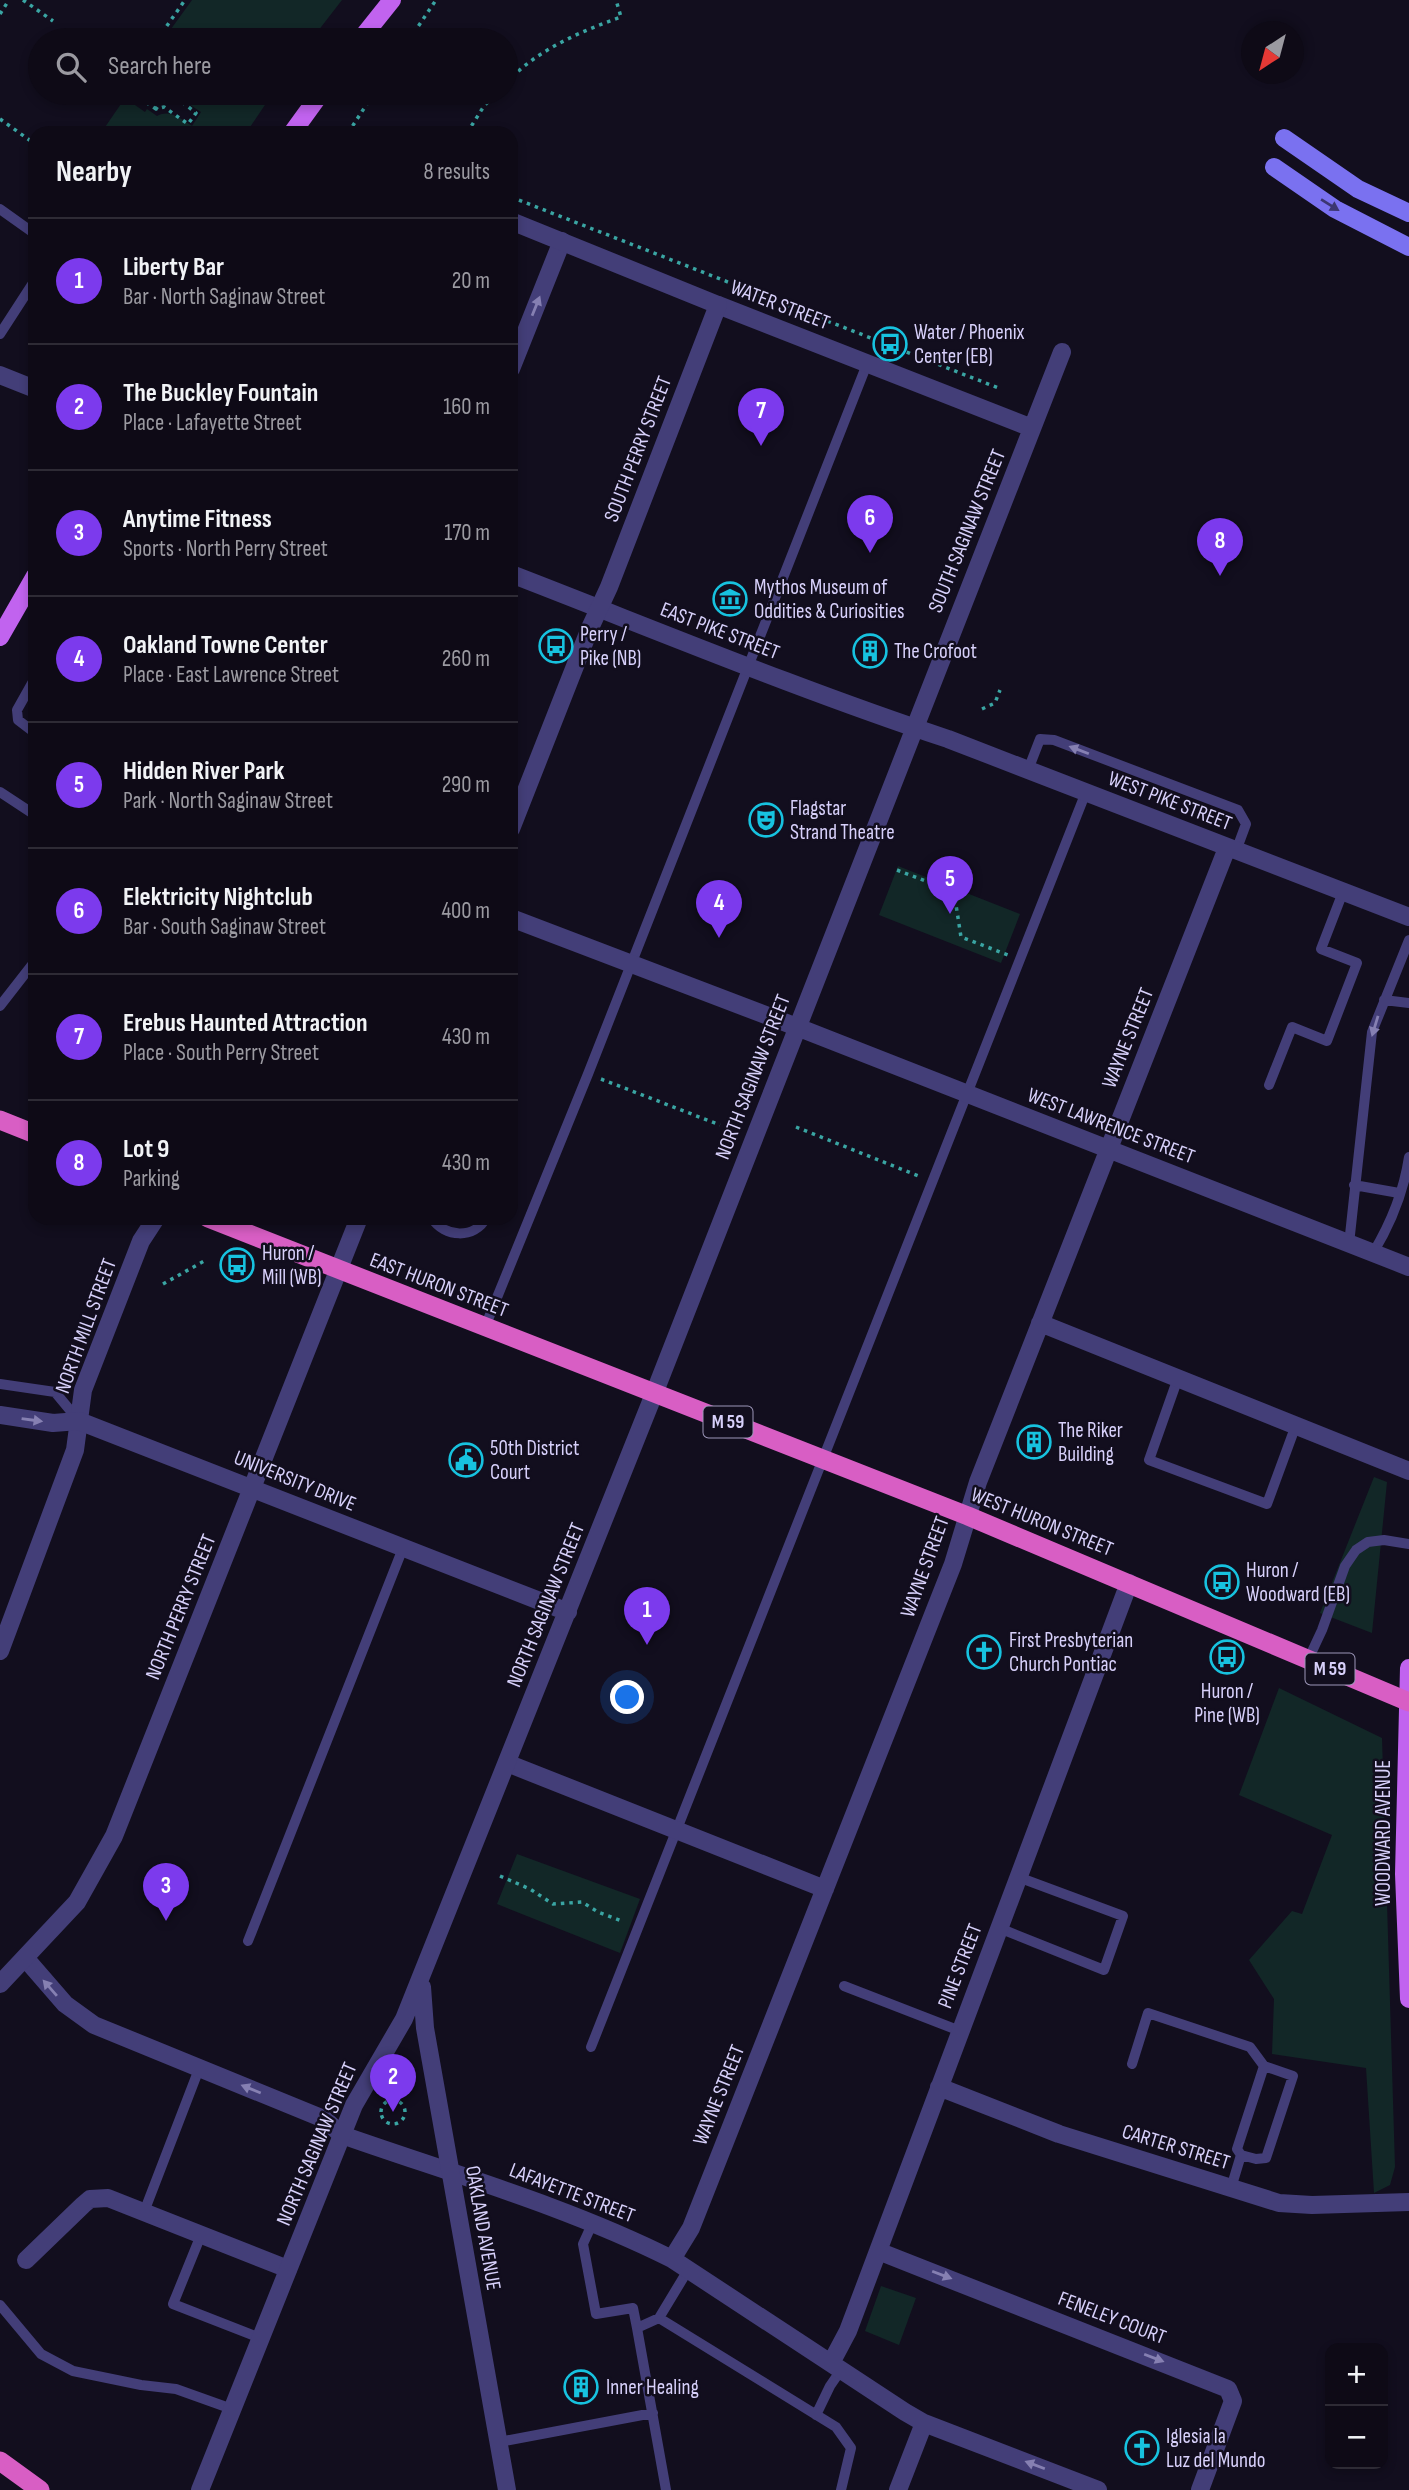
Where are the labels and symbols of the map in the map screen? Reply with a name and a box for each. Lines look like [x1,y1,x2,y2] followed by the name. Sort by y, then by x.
[1241,21,1304,84] north arrow
[1320,199,1339,212] one-way arrow
[727,275,834,336] street label: WATER STREET
[531,295,542,316] one-way arrow
[914,320,1025,369] place label: Water / Phoenix Center (EB)
[871,325,909,363] bus stop icon: Water / Phoenix Center (EB)
[599,372,677,525] street label: SOUTH PERRY STREET
[738,388,784,446] pin: 7
[923,445,1011,616] street label: SOUTH SAGINAW STREET
[847,495,893,553] pin: 6
[1197,518,1243,576] pin: 8
[754,575,905,624] place label: Mythos Museum of Oddities & Curiosities
[711,580,749,618] museum icon: Mythos Museum of Oddities & Curiosities
[657,597,784,665] street label: EAST PIKE STREET
[580,622,641,671] place label: Perry / Pike (NB)
[537,627,575,665] bus stop icon: Perry / Pike (NB)
[851,632,889,670] building icon: The Crofoot
[894,639,977,664] place label: The Crofoot
[1069,744,1090,755] one-way arrow
[1105,766,1236,836] street label: WEST PIKE STREET
[790,796,895,845] place label: Flagstar Strand Theatre
[747,801,785,839] theatre icon: Flagstar Strand Theatre
[927,856,973,914] pin: 5
[696,880,742,938] pin: 4
[1097,984,1160,1092] street label: WAYNE STREET
[710,991,796,1163] street label: NORTH SAGINAW STREET
[1369,1016,1379,1037] one-way arrow
[1024,1083,1199,1170] street label: WEST LAWRENCE STREET
[262,1241,322,1290] place label: Huron / Mill (WB)
[218,1246,256,1284] bus stop icon: Huron / Mill (WB)
[366,1247,512,1323] street label: EAST HURON STREET
[50,1255,122,1397] street label: NORTH MILL STREET
[704,1406,752,1438] road number: M 59
[21,1415,43,1426] one-way arrow
[1058,1418,1123,1467] place label: The Riker Building
[1015,1423,1053,1461] building icon: The Riker Building
[490,1436,579,1485] place label: 50th District Court
[447,1441,485,1479] public building icon: 50th District Court
[230,1445,360,1517] street label: UNIVERSITY DRIVE
[967,1482,1117,1562] street label: WEST HURON STREET
[895,1513,955,1621] street label: WAYNE STREET
[502,1519,590,1691] street label: NORTH SAGINAW STREET
[140,1530,222,1683] street label: NORTH PERRY STREET
[1246,1558,1350,1607] place label: Huron / Woodward (EB)
[1203,1563,1241,1601] bus stop icon: Huron / Woodward (EB)
[624,1587,670,1645] pin: 1
[1009,1628,1133,1677] place label: First Presbyterian Church Pontiac
[965,1633,1003,1671] church icon: First Presbyterian Church Pontiac
[1208,1638,1246,1676] bus stop icon: Huron / Pine (WB)
[1306,1653,1354,1684] road number: M 59
[1194,1679,1260,1728] place label: Huron / Pine (WB)
[610,1680,644,1714] your location
[1371,1760,1396,1906] street label: WOODWARD AVENUE
[143,1863,189,1921] pin: 3
[932,1920,988,2012] street label: PINE STREET
[42,1979,58,1997] one-way arrow
[688,2041,751,2149] street label: WAYNE STREET
[370,2054,416,2112] pin: 2
[271,2058,363,2229] street label: NORTH SAGINAW STREET
[240,2084,261,2095] one-way arrow
[1119,2119,1234,2175] street label: CARTER STREET
[506,2158,639,2229] street label: LAFAYETTE STREET
[460,2164,506,2292] street label: OAKLAND AVENUE
[931,2270,952,2281] one-way arrow
[1055,2286,1170,2350] street label: FENELEY COURT
[1143,2353,1164,2364] one-way arrow
[562,2368,600,2406] building icon: Inner Healing
[606,2375,699,2400] place label: Inner Healing
[1166,2424,1266,2473] place label: Iglesia la Luz del Mundo
[1123,2429,1161,2467] church icon: Iglesia la Luz del Mundo
[1024,2460,1045,2471] one-way arrow

